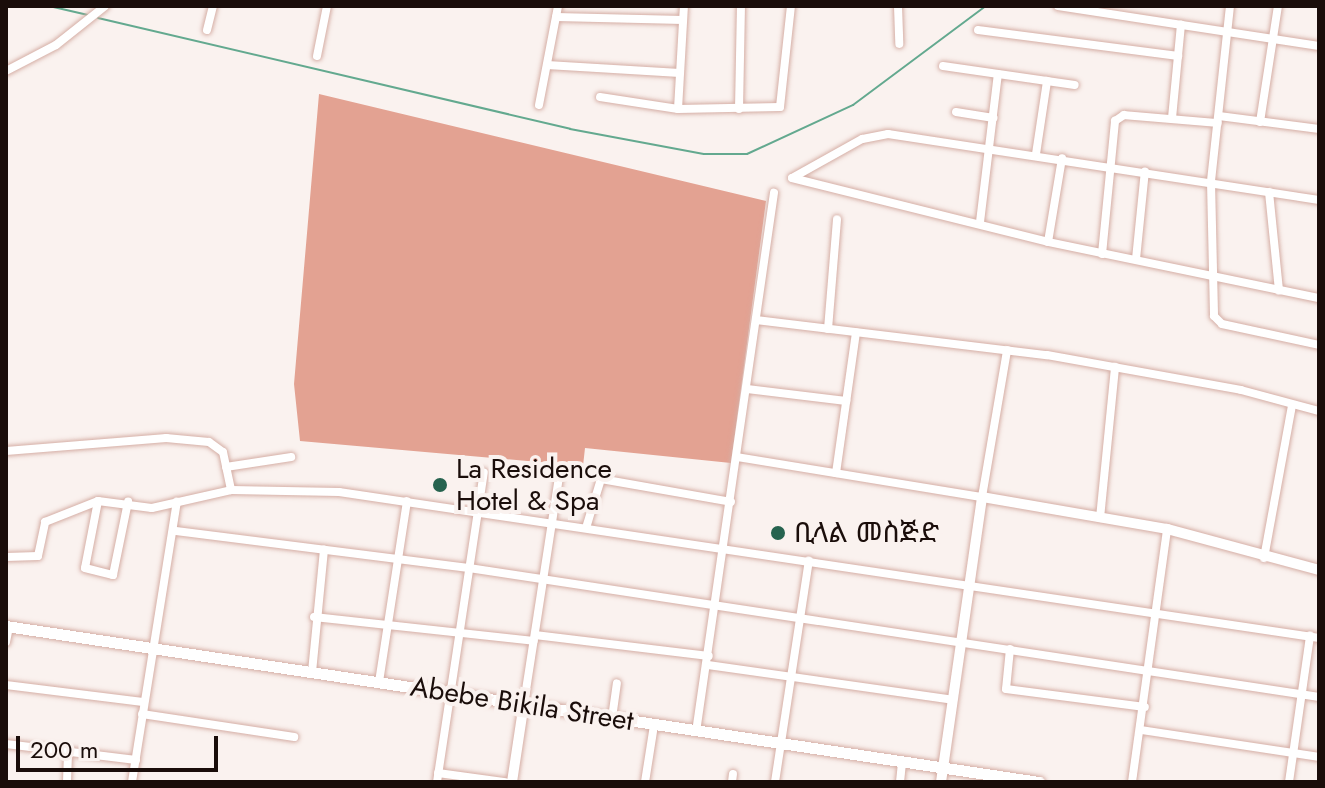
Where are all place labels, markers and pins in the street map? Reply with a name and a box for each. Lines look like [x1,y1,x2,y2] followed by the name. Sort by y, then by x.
[456,452,612,518] place label: La Residence Hotel & Spa
[431,476,449,494] marker: La Residence Hotel & Spa
[794,516,939,550] place label: ቢላል መስጅድ
[769,524,787,542] marker: ቢላል መስጅድ

